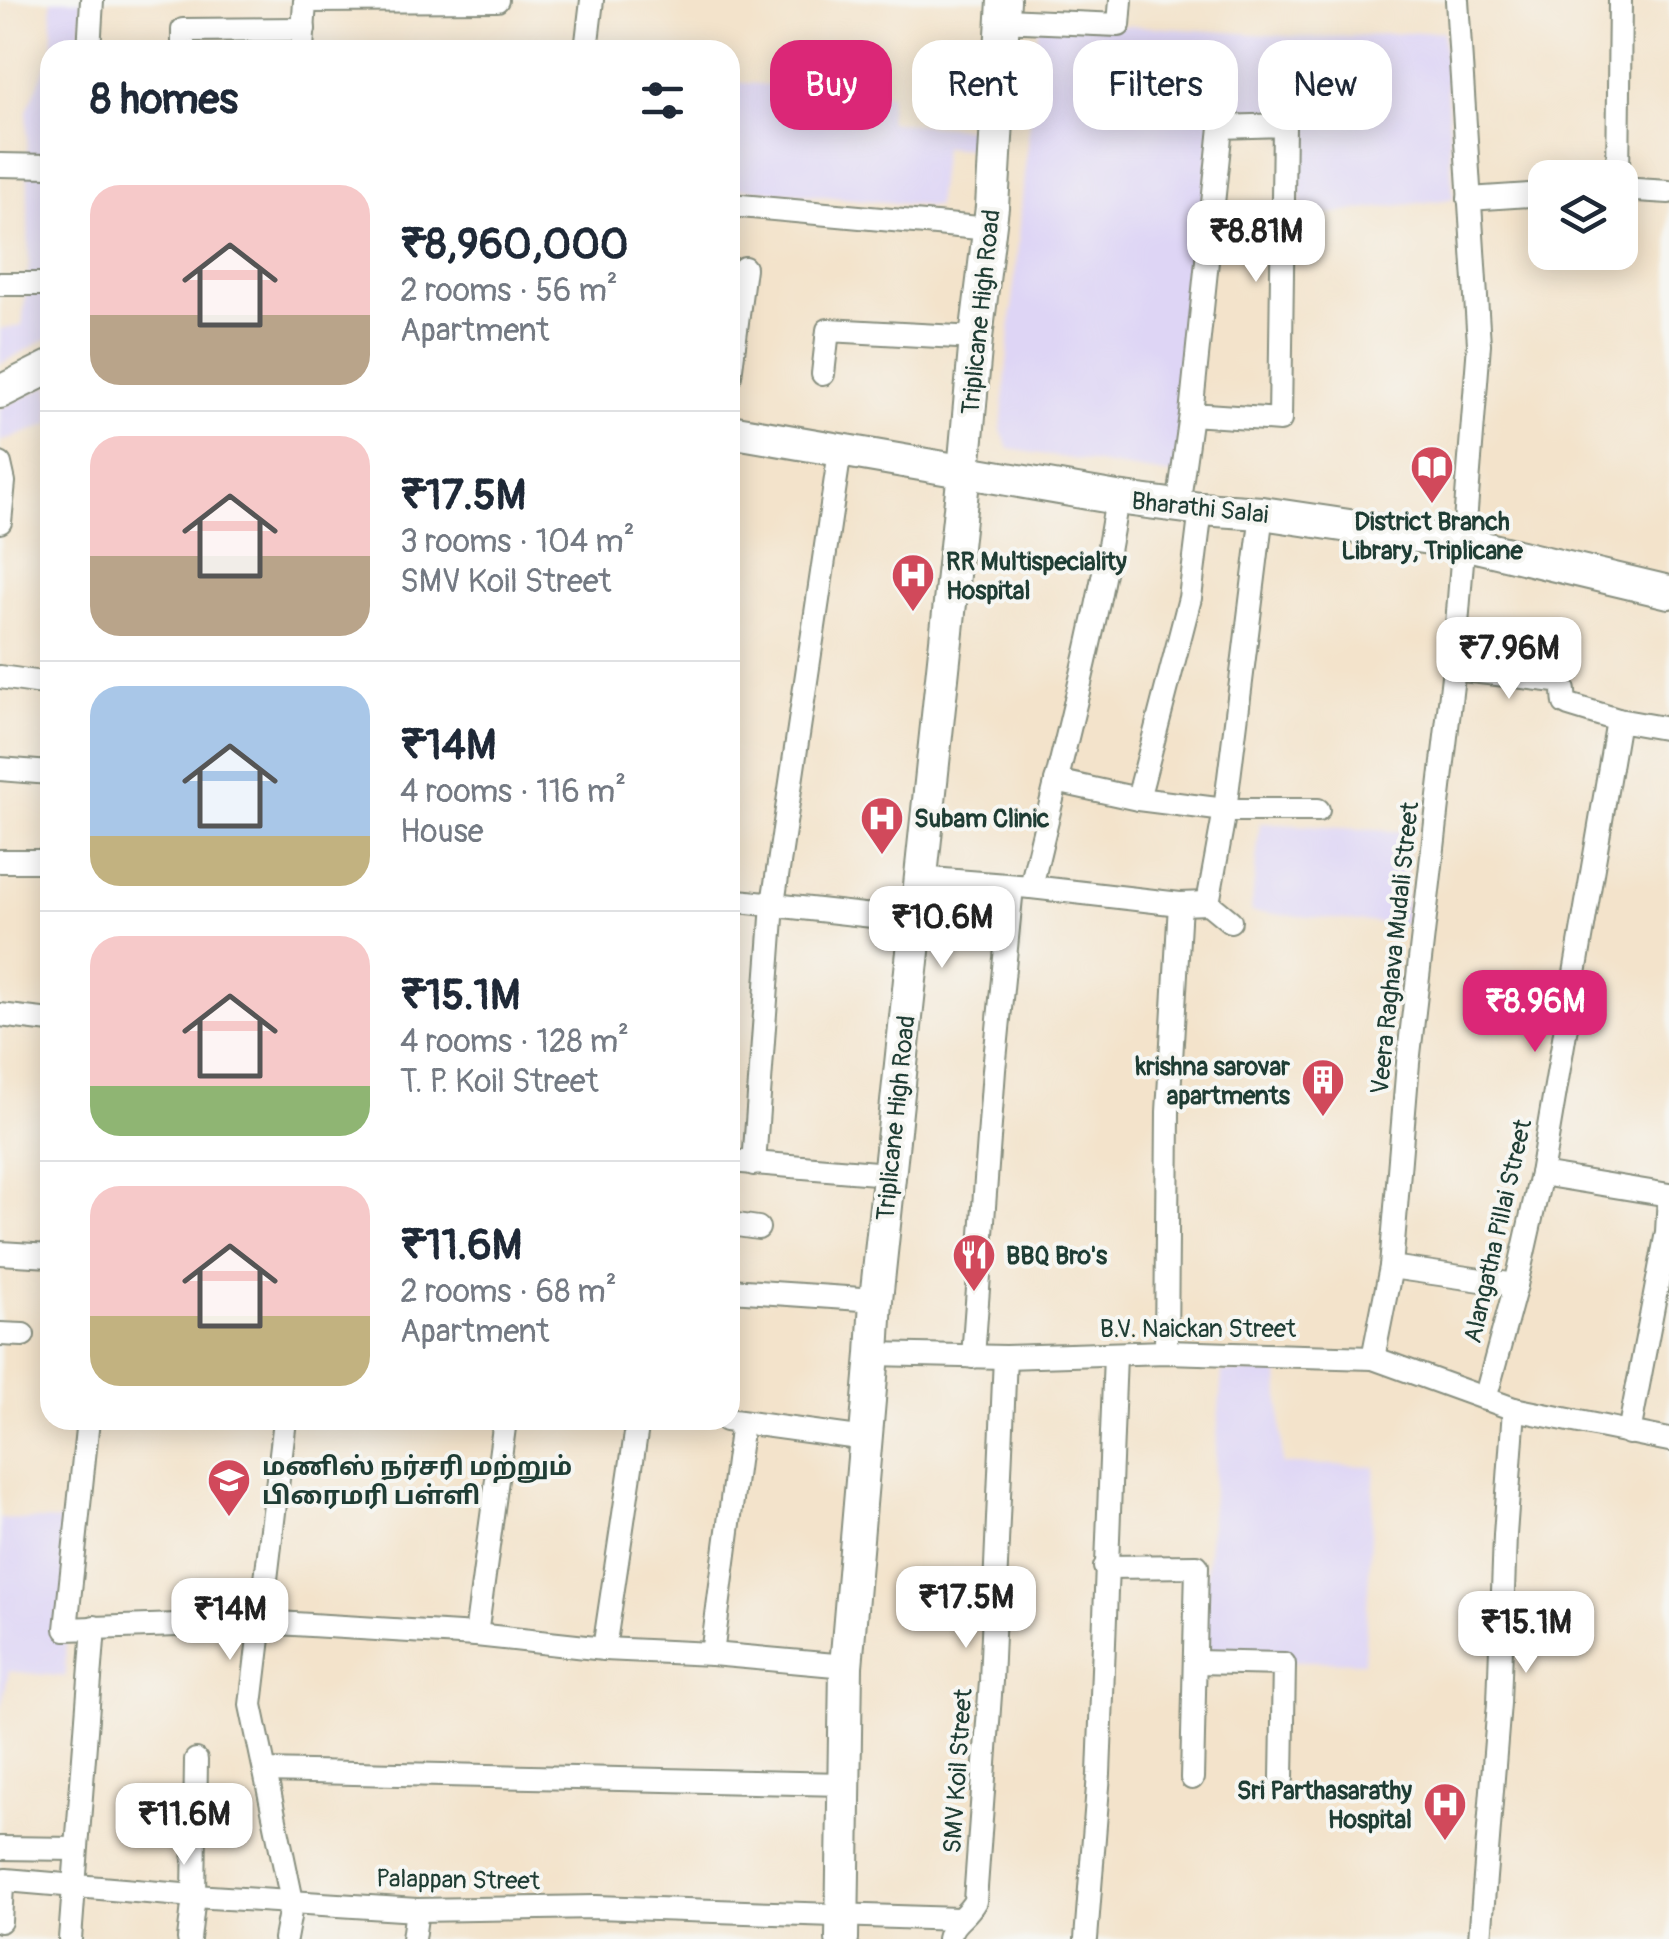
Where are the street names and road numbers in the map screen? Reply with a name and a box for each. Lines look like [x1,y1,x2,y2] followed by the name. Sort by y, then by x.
[955,208,1008,416] street label: Triplicane High Road
[1130,486,1270,531] street label: Bharathi Salai
[1365,799,1426,1096] street label: Veera Raghava Mudali Street
[870,1014,923,1222] street label: Triplicane High Road
[1458,1115,1540,1346] street label: Alangatha Pillai Street
[1100,1314,1297,1345] street label: B.V. Naickan Street
[937,1687,980,1855] street label: SMV Koil Street
[376,1864,541,1897] street label: Palappan Street

